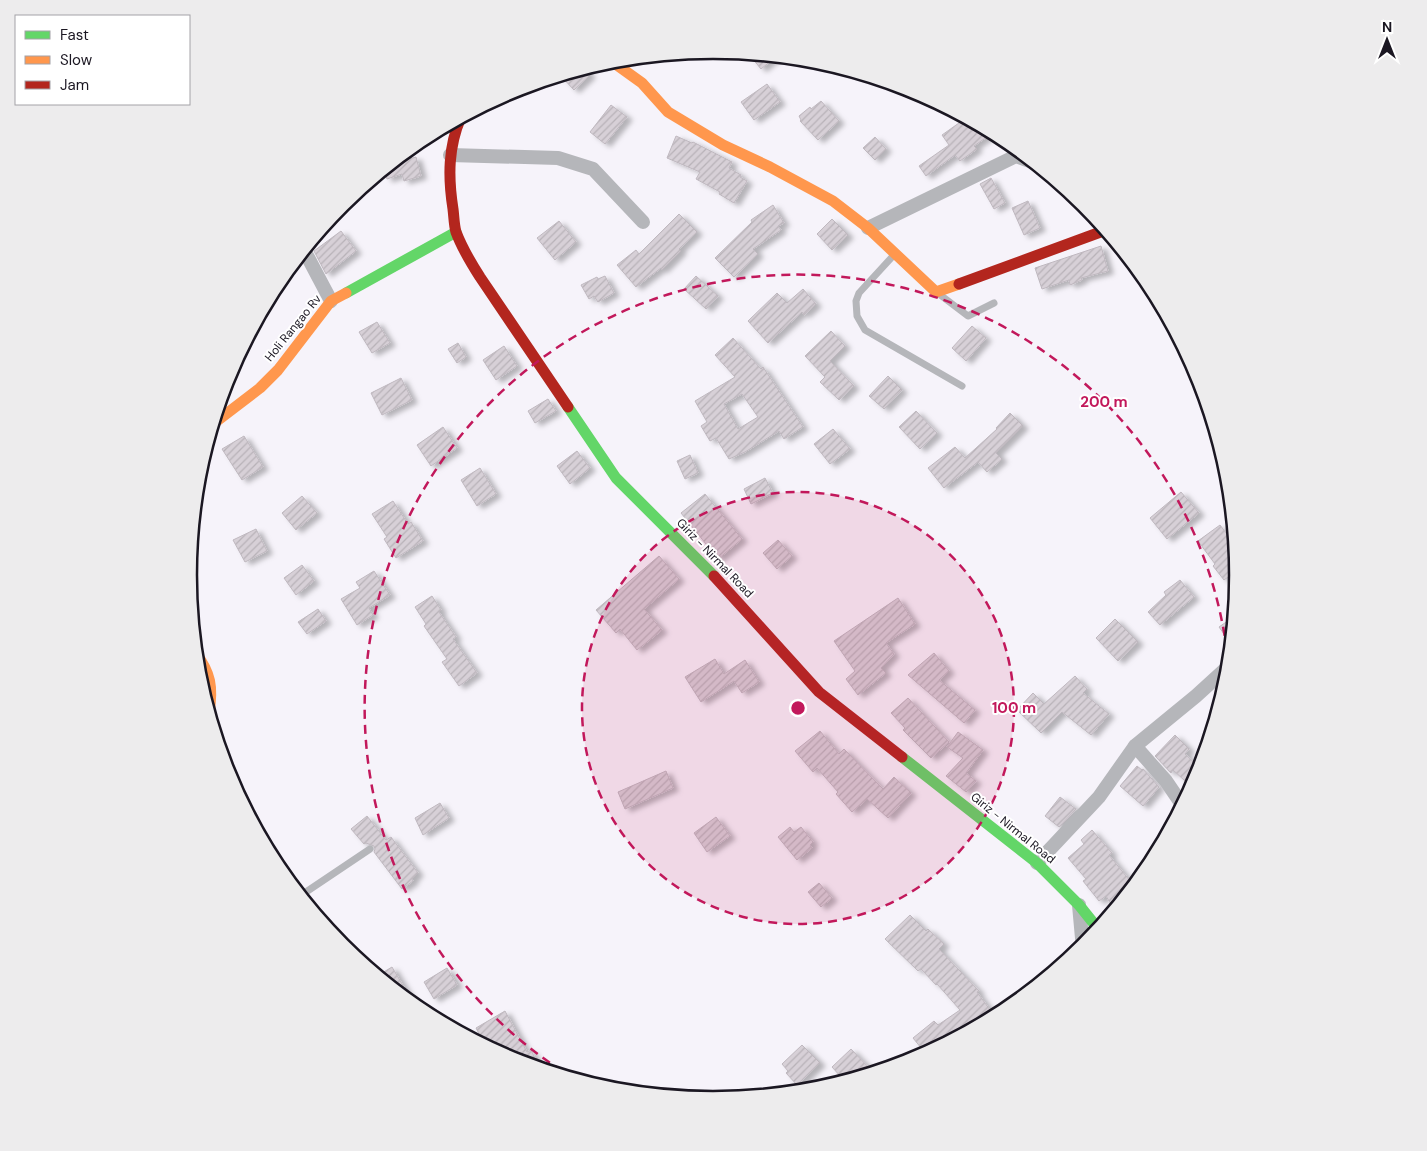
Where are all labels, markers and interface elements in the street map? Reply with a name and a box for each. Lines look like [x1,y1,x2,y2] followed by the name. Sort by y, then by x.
[15,15,190,105] legend
[1362,15,1412,65] north arrow
[1382,18,1392,36] text: N
[60,25,89,45] text: Fast
[60,50,93,70] text: Slow
[60,75,89,95] text: Jam
[261,291,325,365] street label: Holi Rangao Rv
[1080,392,1128,412] text: 200 m
[673,515,757,601] street label: Giriz - Nirmal Road
[992,698,1036,718] text: 100 m
[789,699,807,717] centre of rings
[967,789,1059,867] street label: Giriz - Nirmal Road

